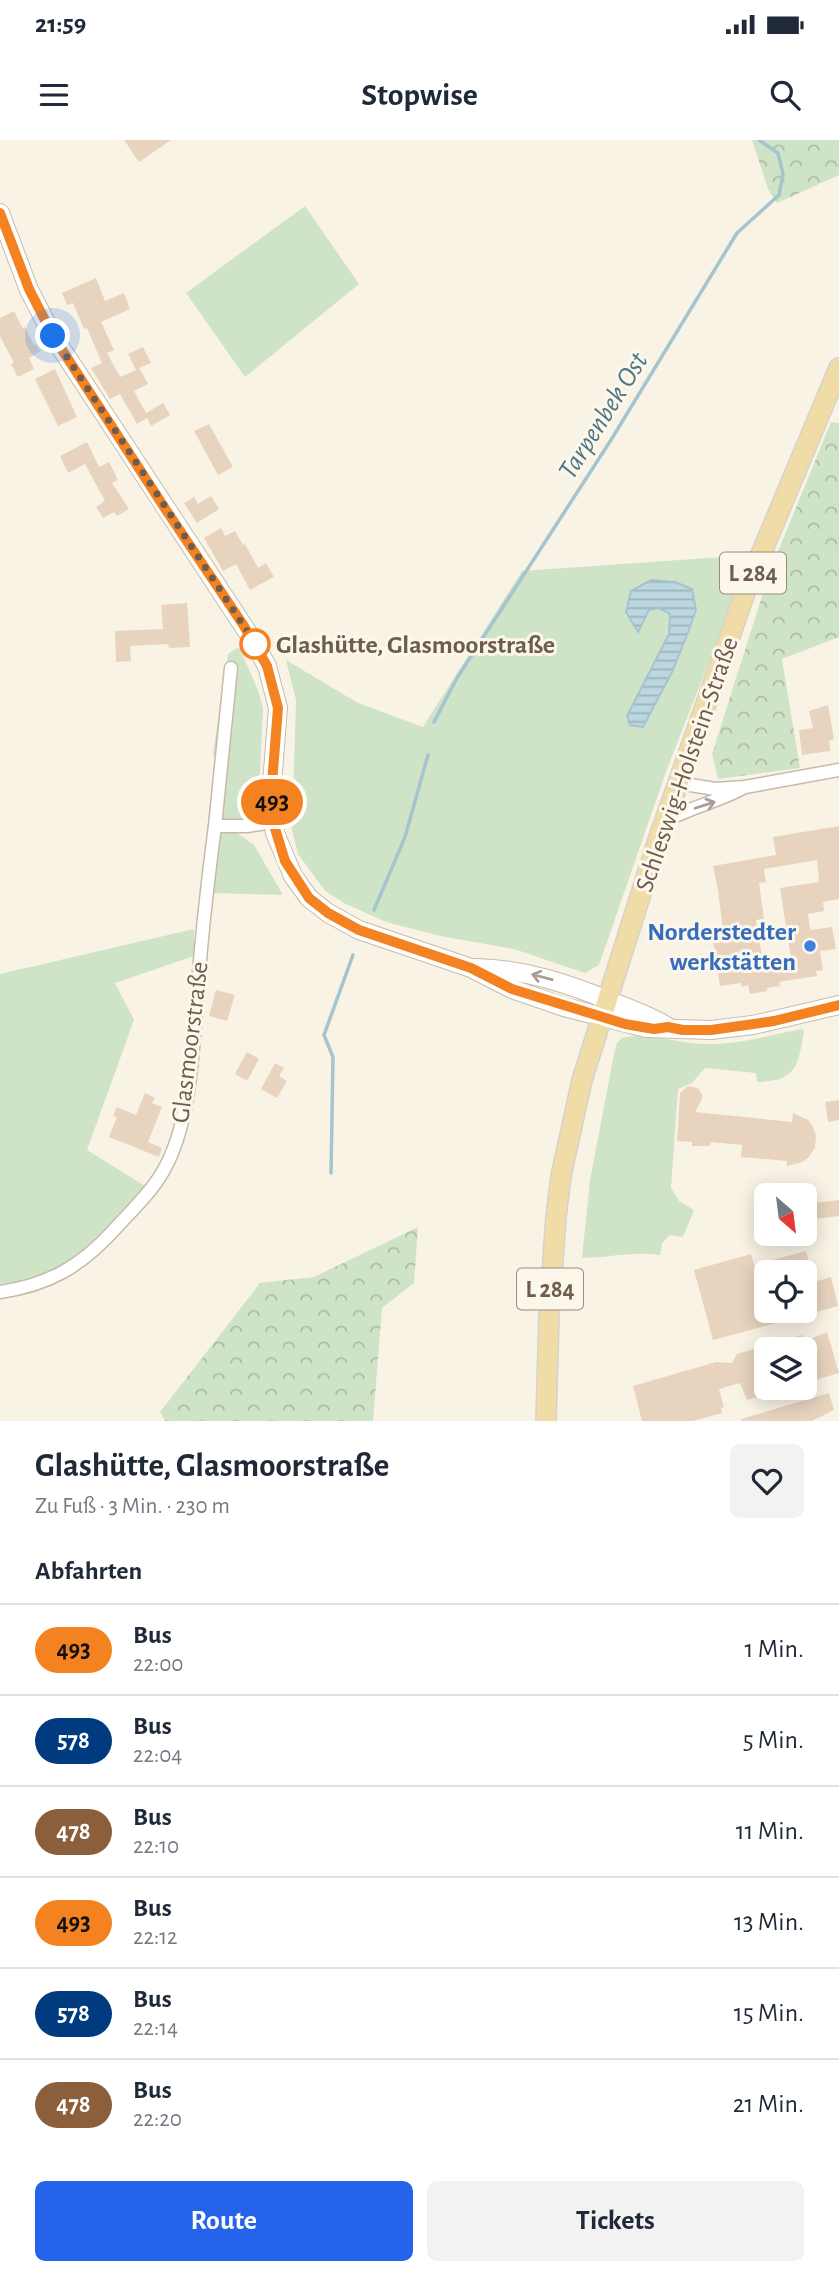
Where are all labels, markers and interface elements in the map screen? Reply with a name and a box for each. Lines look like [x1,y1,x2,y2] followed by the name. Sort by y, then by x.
[35,11,86,37] text: 21:59
[35,76,73,114] icon: menu
[766,76,804,114] icon: search
[361,79,478,111] text: Stopwise
[35,318,70,353] your location
[554,347,654,484] water label: Tarpenbek Ost
[720,552,786,593] road number: L 284
[240,629,270,659] marker: Glashütte, Glasmoorstraße
[276,632,555,658] place label: Glashütte, Glasmoorstraße
[631,633,743,895] street label: Schleswig-Holstein-Straße
[232,779,312,825] line badge: 493
[255,790,289,814] text: 493
[693,798,715,810] one-way arrow
[647,919,796,975] place label: Norderstedter werkstätten
[802,938,818,954] marker: Norderstedter werkstätten
[167,960,213,1124] street label: Glasmoorstraße
[531,970,553,983] one-way arrow
[754,1183,817,1246] north arrow
[754,1183,817,1400] map controls
[754,1260,817,1323] button: locate
[517,1268,583,1310] road number: L 284
[754,1337,817,1400] button: layers
[730,1444,804,1518] button: heart
[35,1450,389,1483] text: Glashütte, Glasmoorstraße
[35,1495,230,1518] text: Zu Fuß · 3 Min. · 230 m
[35,1558,142,1584] text: Abfahrten
[133,1622,172,1648] text: Bus
[745,1636,804,1662] text: 1 Min.
[56,1638,91,1662] text: 493
[133,1653,184,1676] text: 22:00
[133,1713,172,1739] text: Bus
[743,1727,804,1753] text: 5 Min.
[57,1729,90,1753] text: 578
[133,1744,182,1767] text: 22:04
[133,1804,172,1830] text: Bus
[736,1818,804,1844] text: 11 Min.
[56,1820,91,1844] text: 478
[133,1835,179,1858] text: 22:10
[133,1895,172,1921] text: Bus
[734,1909,804,1935] text: 13 Min.
[56,1911,91,1935] text: 493
[133,1926,178,1949] text: 22:12
[133,1986,172,2012] text: Bus
[734,2000,804,2026] text: 15 Min.
[57,2002,90,2026] text: 578
[133,2017,178,2040] text: 22:14
[133,2077,172,2103] text: Bus
[733,2091,804,2117] text: 21 Min.
[56,2093,91,2117] text: 478
[133,2108,182,2131] text: 22:20
[35,2181,413,2261] button: Route
[427,2181,804,2261] button: Tickets

